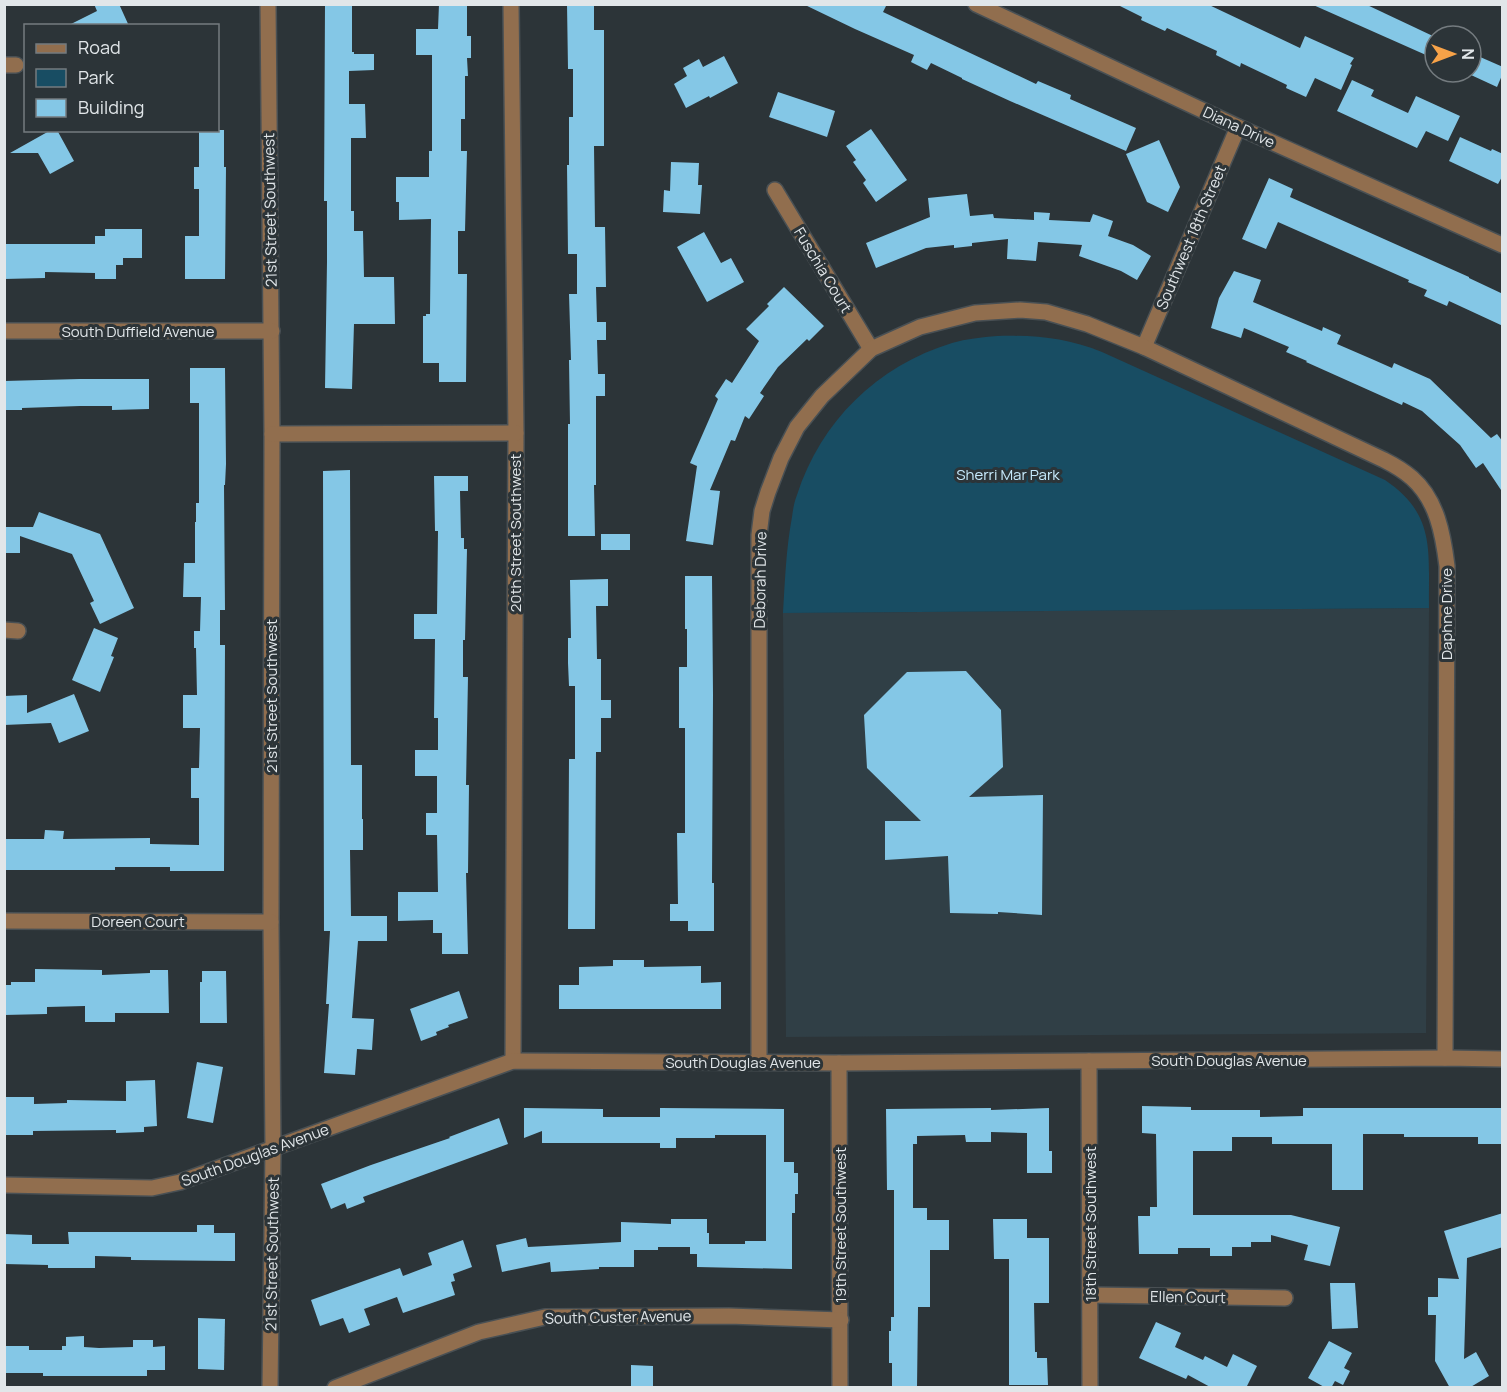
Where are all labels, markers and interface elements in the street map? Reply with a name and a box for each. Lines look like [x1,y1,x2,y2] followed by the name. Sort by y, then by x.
[24,24,219,132] legend
[1423,24,1483,84] north arrow
[78,35,121,59] text: Road
[1457,48,1479,60] text: N
[78,65,115,89] text: Park
[78,95,144,119] text: Building
[1200,101,1279,153] street label: Diana Drive
[258,133,282,287] street label: 21st Street Southwest
[1151,161,1231,313] street label: Southwest 18th Street
[789,223,857,317] street label: Fuschia Court
[61,321,215,342] street label: South Duffield Avenue
[505,454,526,612] street label: 20th Street Southwest
[956,464,1060,485] park label: Sherri Mar Park
[749,531,771,629] street label: Deborah Drive
[1436,568,1457,660] street label: Daphne Drive
[261,619,282,773] street label: 21st Street Southwest
[91,911,185,932] street label: Doreen Court
[1151,1050,1307,1071] street label: South Douglas Avenue
[665,1052,821,1073] street label: South Douglas Avenue
[178,1118,332,1192] street label: South Douglas Avenue
[1080,1146,1101,1302] street label: 18th Street Southwest
[830,1147,851,1303] street label: 19th Street Southwest
[260,1177,284,1331] street label: 21st Street Southwest
[1150,1286,1226,1308] street label: Ellen Court
[544,1305,692,1329] street label: South Custer Avenue

